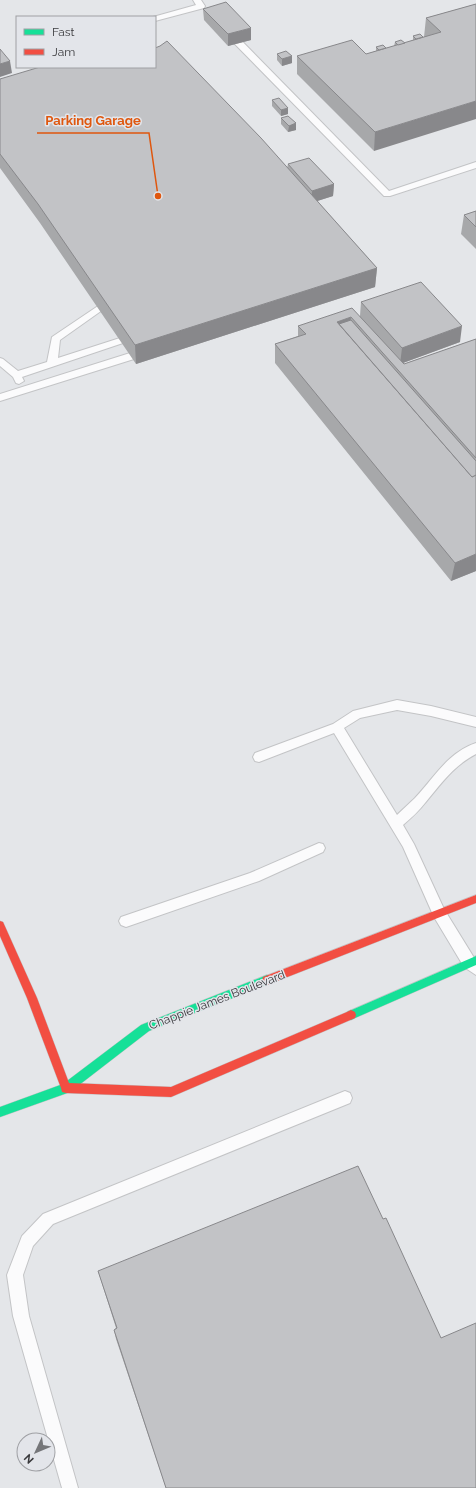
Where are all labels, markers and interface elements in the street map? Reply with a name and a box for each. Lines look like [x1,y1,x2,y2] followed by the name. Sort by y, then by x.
[16,16,156,68] legend
[52,25,75,39] text: Fast
[52,45,75,59] text: Jam
[37,108,149,133] callout: Parking Garage
[45,113,141,128] text: Parking Garage
[147,968,287,1032] street label: Chappie James Boulevard
[16,1432,56,1472] north arrow
[22,1451,37,1466] text: N

